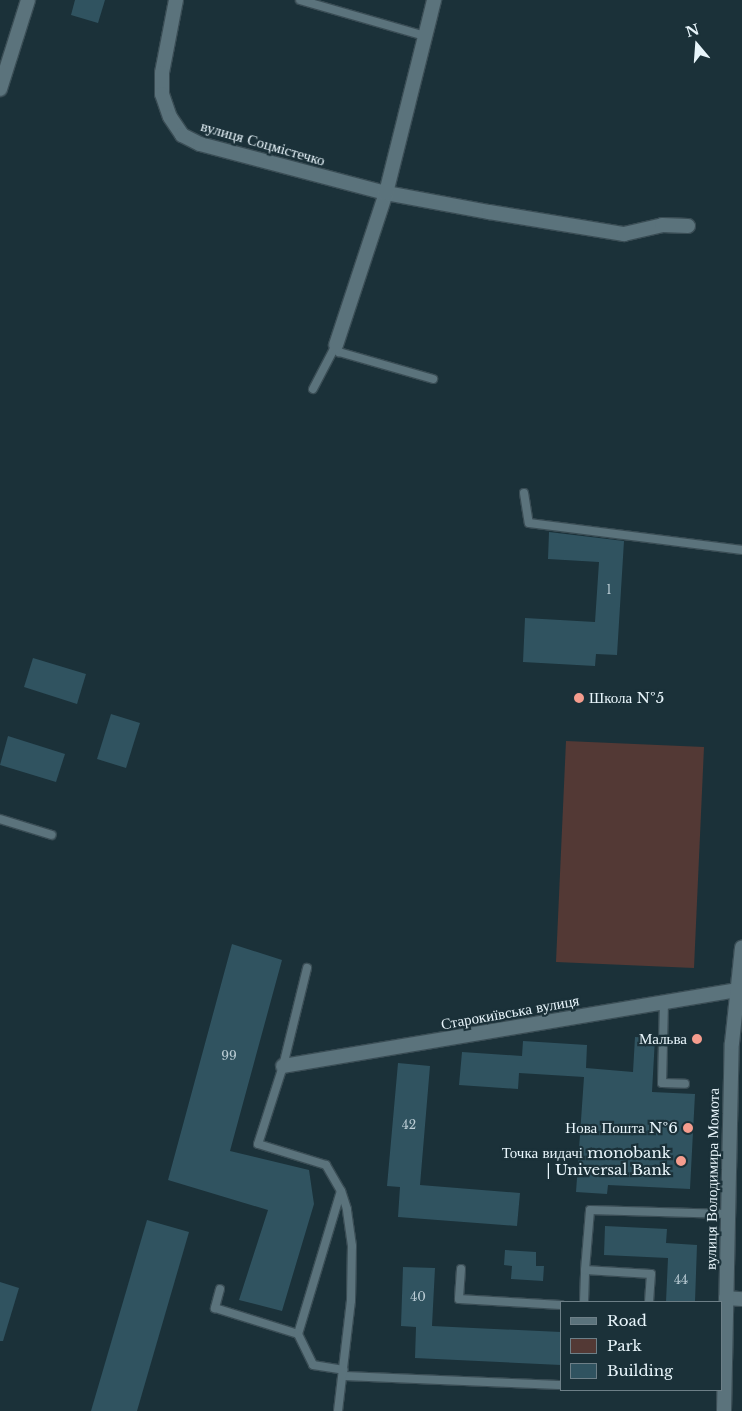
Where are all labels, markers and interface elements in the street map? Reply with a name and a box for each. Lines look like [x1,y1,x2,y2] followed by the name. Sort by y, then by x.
[672,20,722,70] north arrow
[683,20,701,41] text: N
[199,117,327,169] street label: вулиця Соцмістечко
[606,583,612,597] house number: 1
[589,689,664,707] place label: Школа №5
[573,692,585,704] marker: Школа №5
[439,991,581,1033] street label: Старокиївська вулиця
[639,1030,687,1048] place label: Мальва
[691,1033,703,1045] marker: Мальва
[221,1049,237,1063] house number: 99
[701,1088,723,1270] street label: вулиця Володимира Момота
[402,1118,416,1132] house number: 42
[565,1119,678,1137] place label: Нова Пошта №6
[682,1122,694,1134] marker: Нова Пошта №6
[502,1143,671,1178] place label: Точка видачі monobank | Universal Bank
[675,1155,687,1167] marker: Точка видачі monobank | Universal Bank
[674,1273,688,1287] house number: 44
[410,1290,426,1304] house number: 40
[560,1301,722,1391] legend
[607,1311,647,1330] text: Road
[607,1336,642,1355] text: Park
[607,1361,673,1380] text: Building

